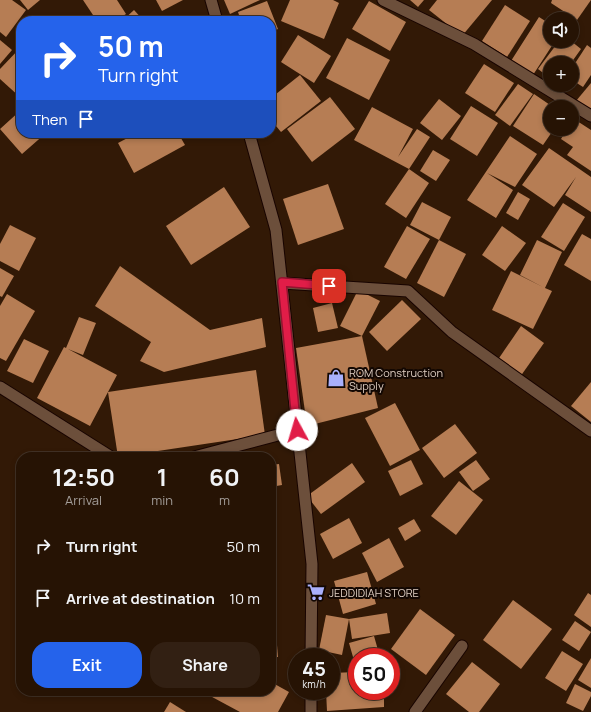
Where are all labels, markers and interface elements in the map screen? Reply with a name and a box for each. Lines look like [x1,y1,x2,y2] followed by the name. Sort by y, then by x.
[543,12,579,136] map controls
[543,12,579,48] button: sound
[98,27,164,65] text: 50 m
[32,32,84,84] icon: right
[543,56,579,92] button: +
[98,63,179,87] text: Turn right
[543,100,579,136] button: −
[75,108,97,130] icon: arrive
[32,109,67,130] text: Then
[312,269,346,303] pin
[318,275,340,297] icon: arrive
[349,365,443,393] place label: ROM Construction Supply
[326,368,346,388] shop icon: ROM Construction Supply
[276,409,318,451] position arrow
[52,460,115,493] text: 12:50
[157,460,167,493] text: 1
[209,460,240,493] text: 60
[65,491,102,509] text: Arrival
[151,491,173,509] text: min
[219,491,230,509] text: m
[32,535,54,557] icon: right
[66,536,137,557] text: Turn right
[226,536,260,557] text: 50 m
[306,582,326,602] supermarket icon: JEDDIDIAH STORE
[329,585,419,600] place label: JEDDIDIAH STORE
[32,587,54,609] icon: arrive
[66,588,215,609] text: Arrive at destination
[229,588,260,609] text: 10 m
[32,642,142,688] button: Exit
[150,642,260,688] button: Share
[348,648,400,700] speed limit sign: 50
[302,655,326,682] text: 45
[302,677,326,691] text: km/h

